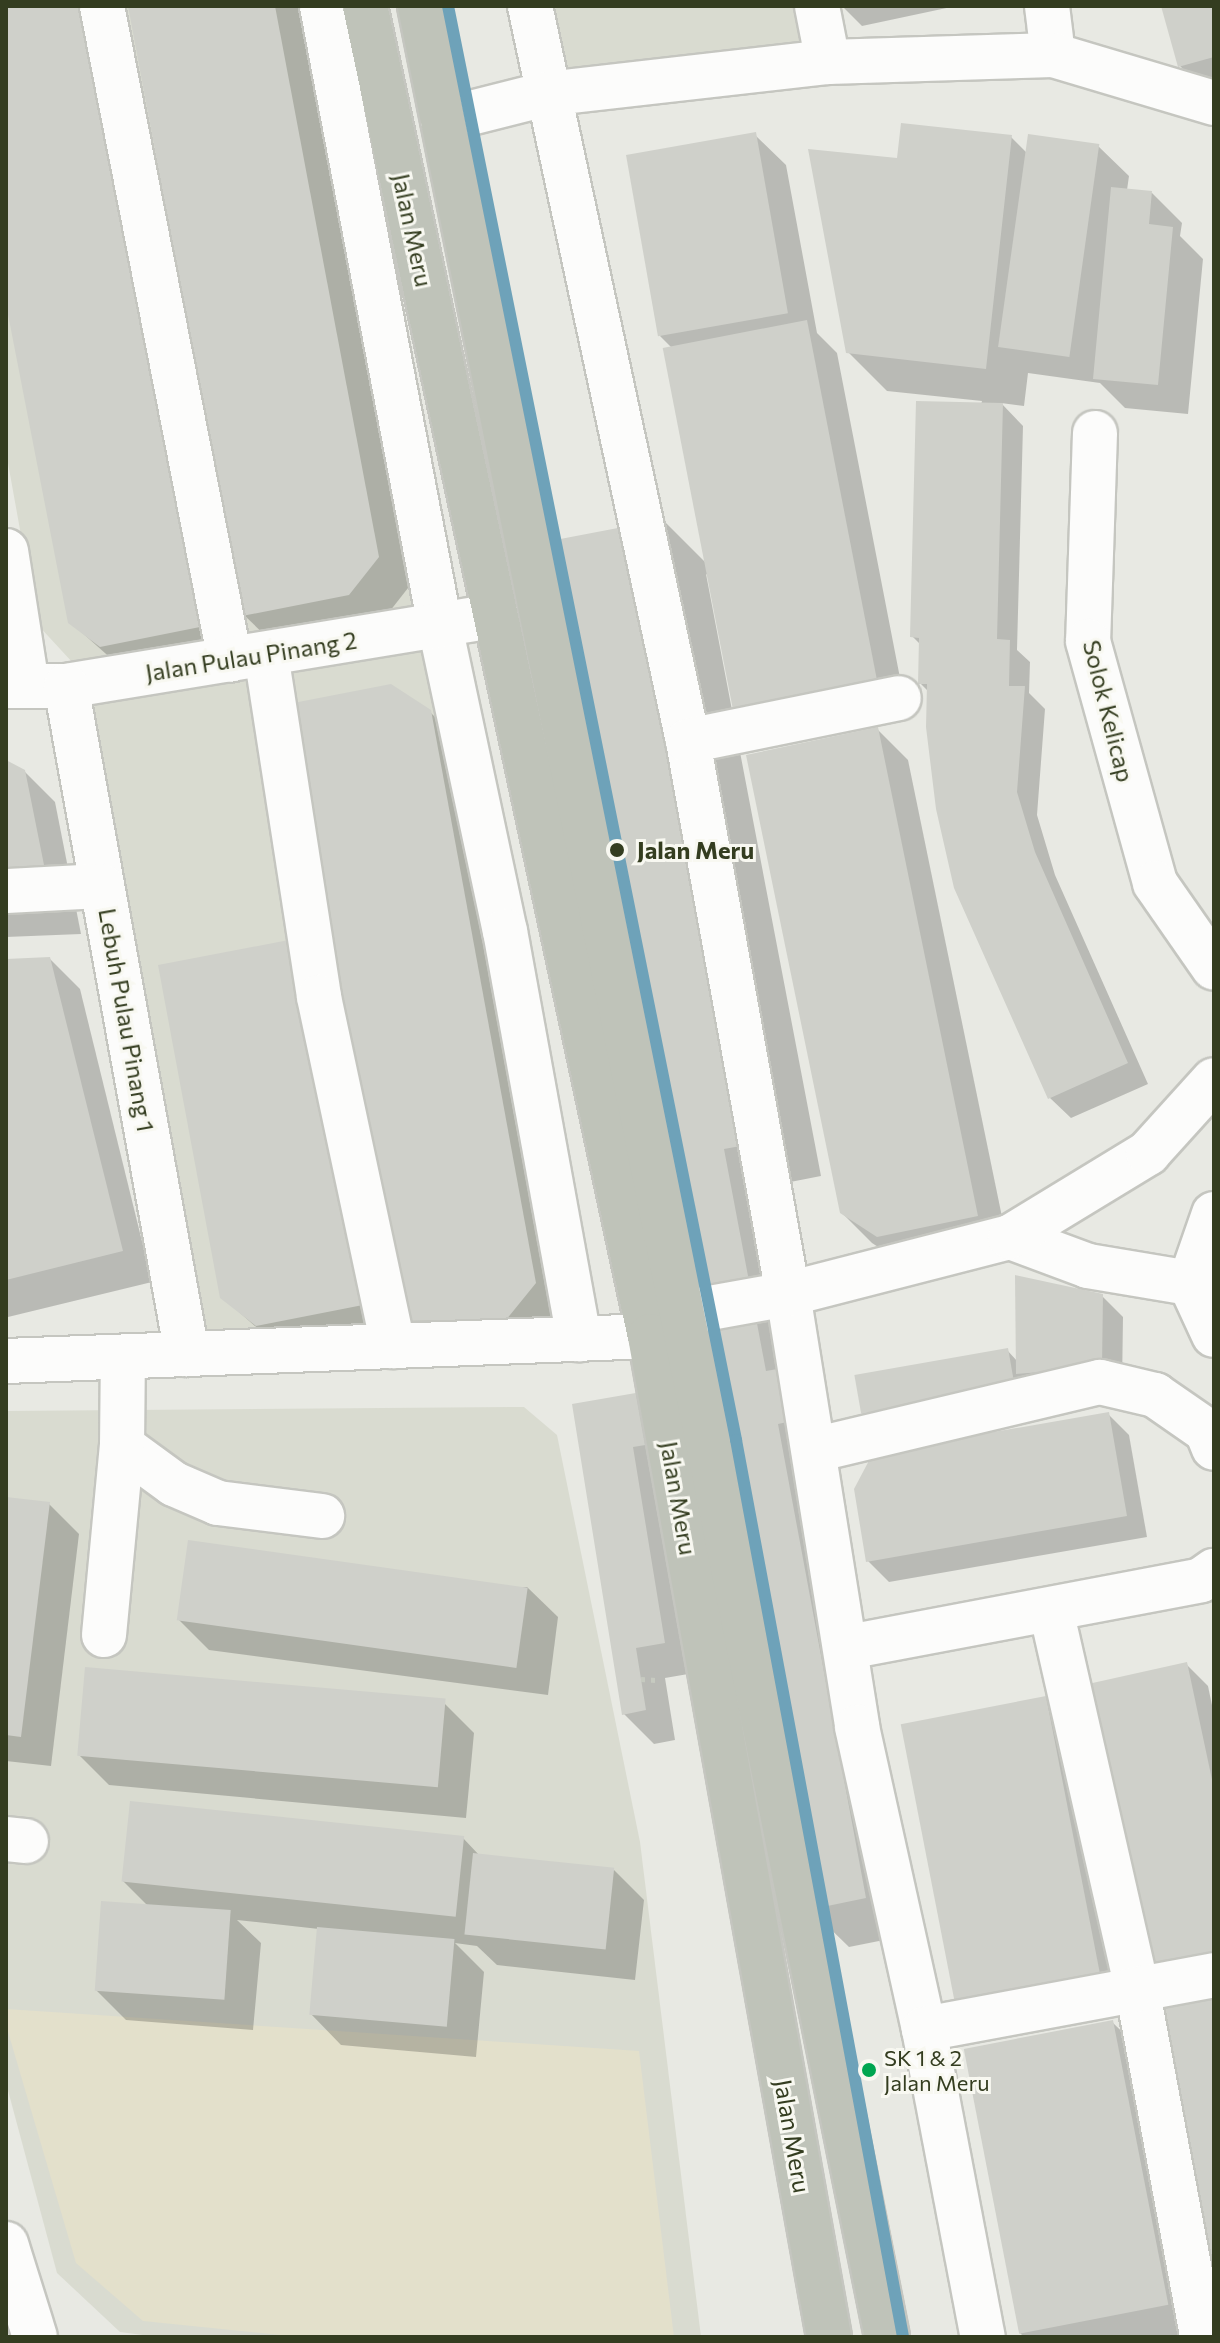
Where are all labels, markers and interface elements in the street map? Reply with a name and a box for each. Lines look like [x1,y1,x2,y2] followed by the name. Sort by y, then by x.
[387,171,439,289] street label: Jalan Meru
[143,625,359,687] street label: Jalan Pulau Pinang 2
[1077,637,1141,785] street label: Solok Kelicap
[637,836,754,864] place label: Jalan Meru
[604,837,630,863] marker: Jalan Meru
[93,906,161,1134] street label: Lebuh Pulau Pinang 1
[655,1439,703,1557] street label: Jalan Meru
[884,2044,990,2096] place label: SK 1 & 2 Jalan Meru
[861,2062,877,2078] marker: SK 1 & 2 Jalan Meru
[769,2077,817,2195] street label: Jalan Meru

